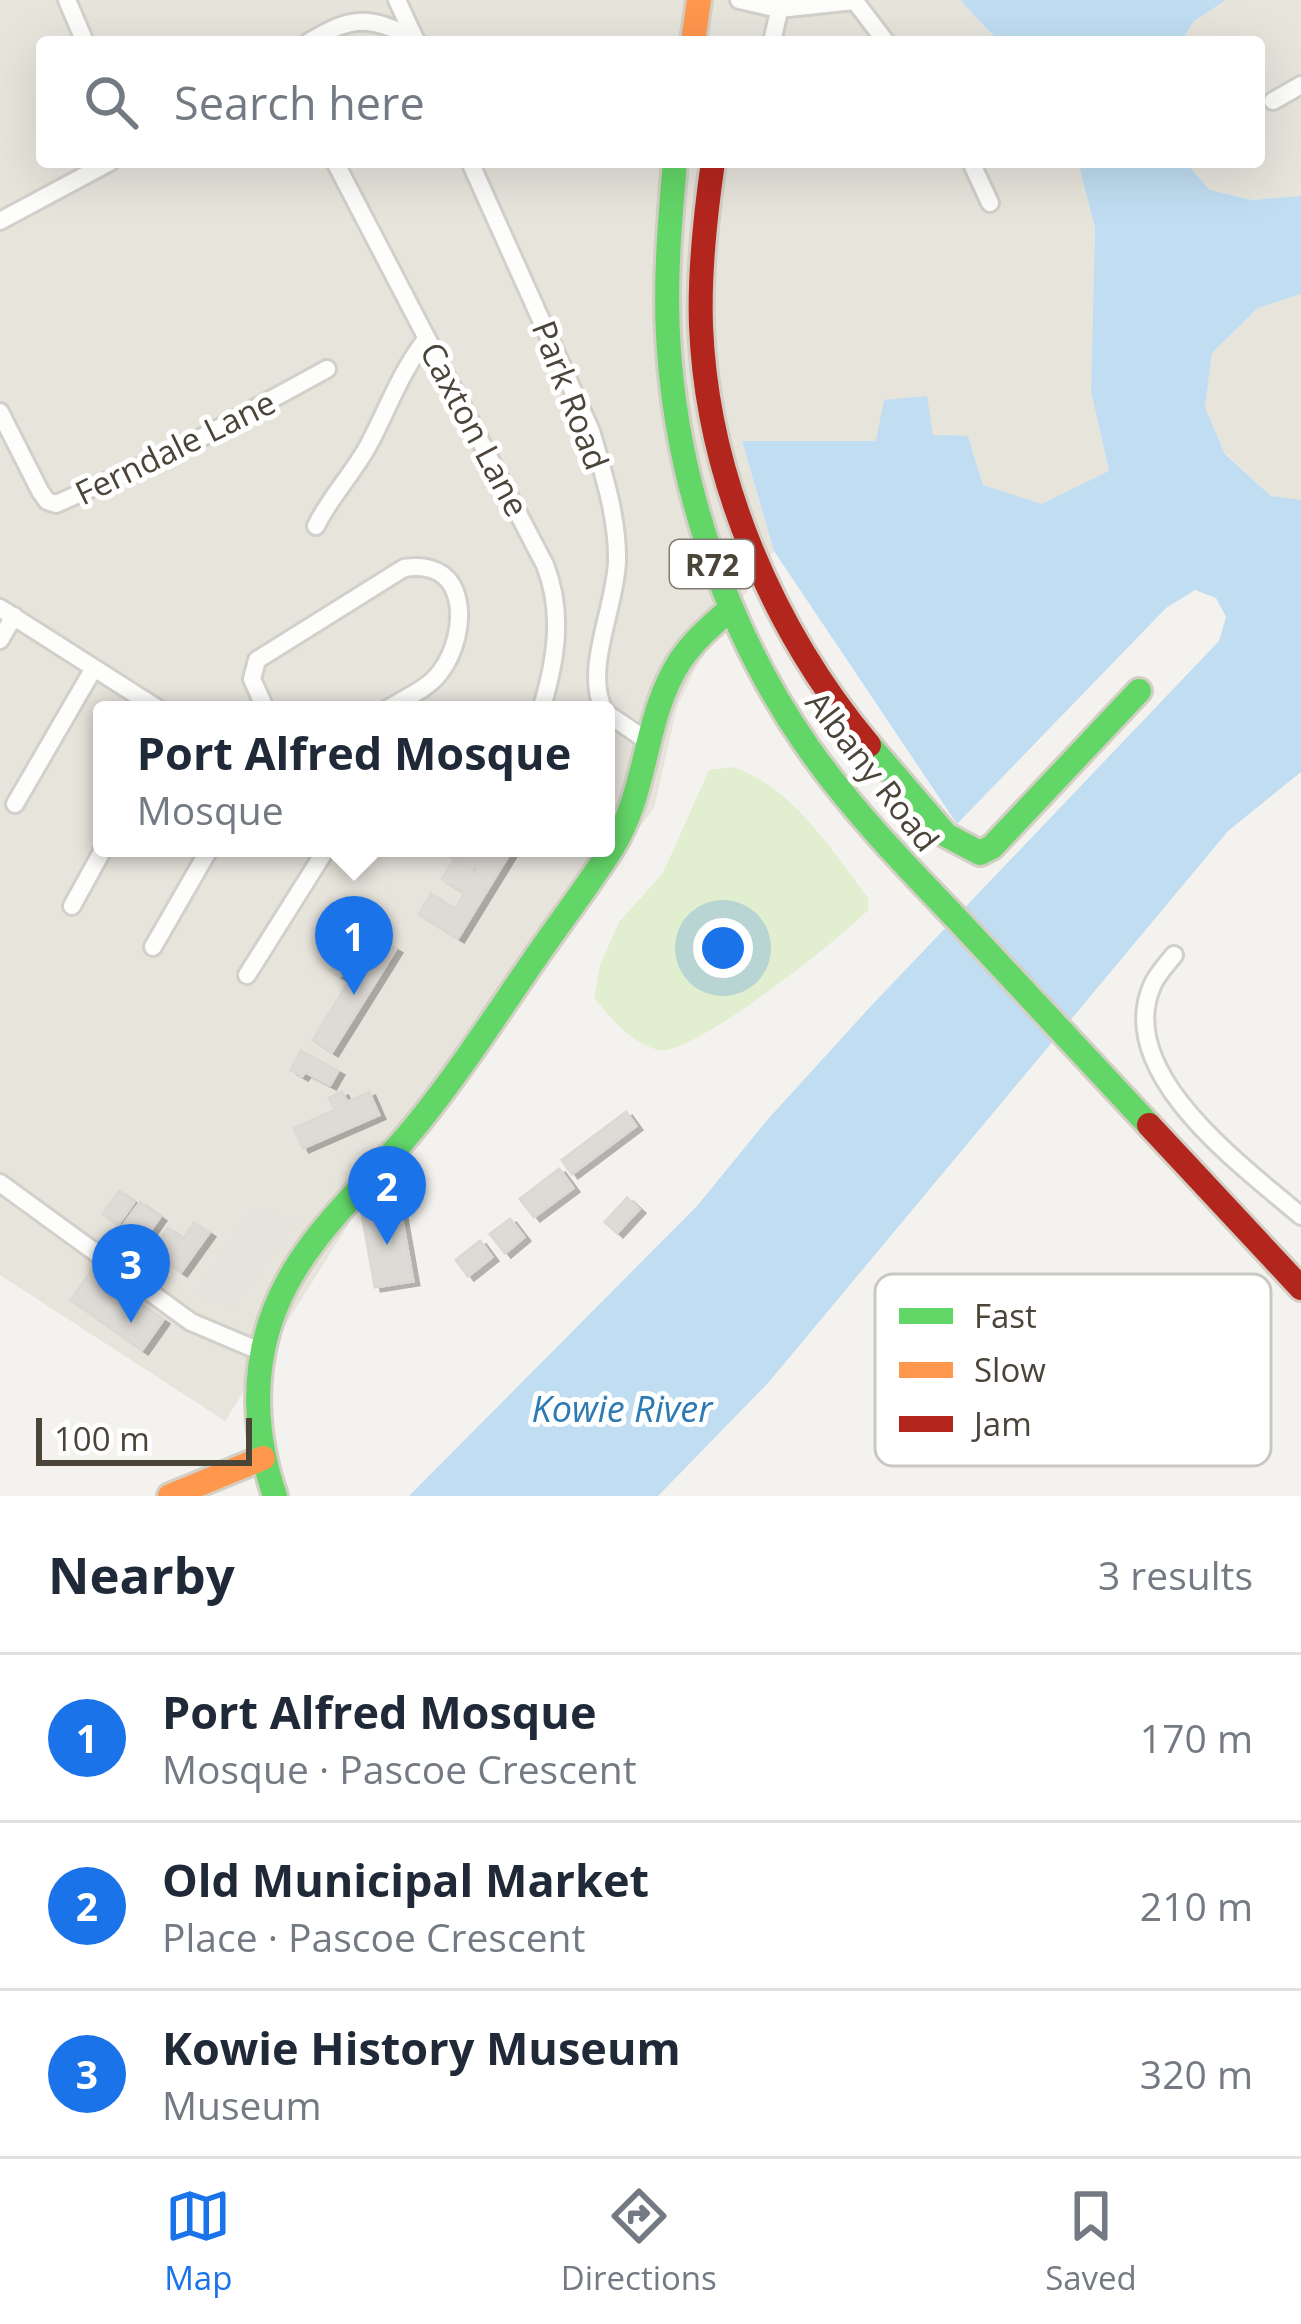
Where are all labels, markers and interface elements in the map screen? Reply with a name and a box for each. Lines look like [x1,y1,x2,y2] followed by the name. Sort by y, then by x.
[36,36,1265,168] search box
[78,69,144,135] icon: search
[174,72,425,133] text: Search here
[522,314,620,476] street label: Park Road
[410,334,540,524] street label: Caxton Lane
[67,379,283,515] street label: Ferndale Lane
[670,540,754,588] road number: R72
[796,682,950,860] street label: Albany Road
[93,701,615,857] popup
[137,722,571,783] text: Port Alfred Mosque
[137,783,284,836] text: Mosque
[315,896,393,995] pin: 1
[693,918,753,978] your location
[348,1146,426,1245] pin: 2
[92,1224,170,1323] pin: 3
[875,1274,1271,1466] legend
[974,1293,1037,1338] text: Fast
[974,1347,1046,1392] text: Slow
[532,1384,714,1433] water label: Kowie River
[971,1401,1032,1446] text: Jam
[36,1412,252,1465] scale bar
[54,1416,150,1461] text: 100 m
[48,1539,235,1609] text: Nearby
[1098,1548,1253,1601] text: 3 results
[162,1681,596,1742] text: Port Alfred Mosque
[76,1711,98,1764] text: 1
[1140,1711,1253,1764] text: 170 m
[162,1742,637,1795] text: Mosque · Pascoe Crescent
[162,1849,649,1910] text: Old Municipal Market
[76,1879,98,1932] text: 2
[1140,1879,1253,1932] text: 210 m
[162,1910,585,1963] text: Place · Pascoe Crescent
[162,2017,681,2078] text: Kowie History Museum
[76,2047,98,2100] text: 3
[1140,2047,1253,2100] text: 320 m
[162,2078,322,2131] text: Museum
[164,2183,232,2300] tab: Map
[561,2183,717,2300] tab: Directions
[1045,2183,1137,2300] tab: Saved

